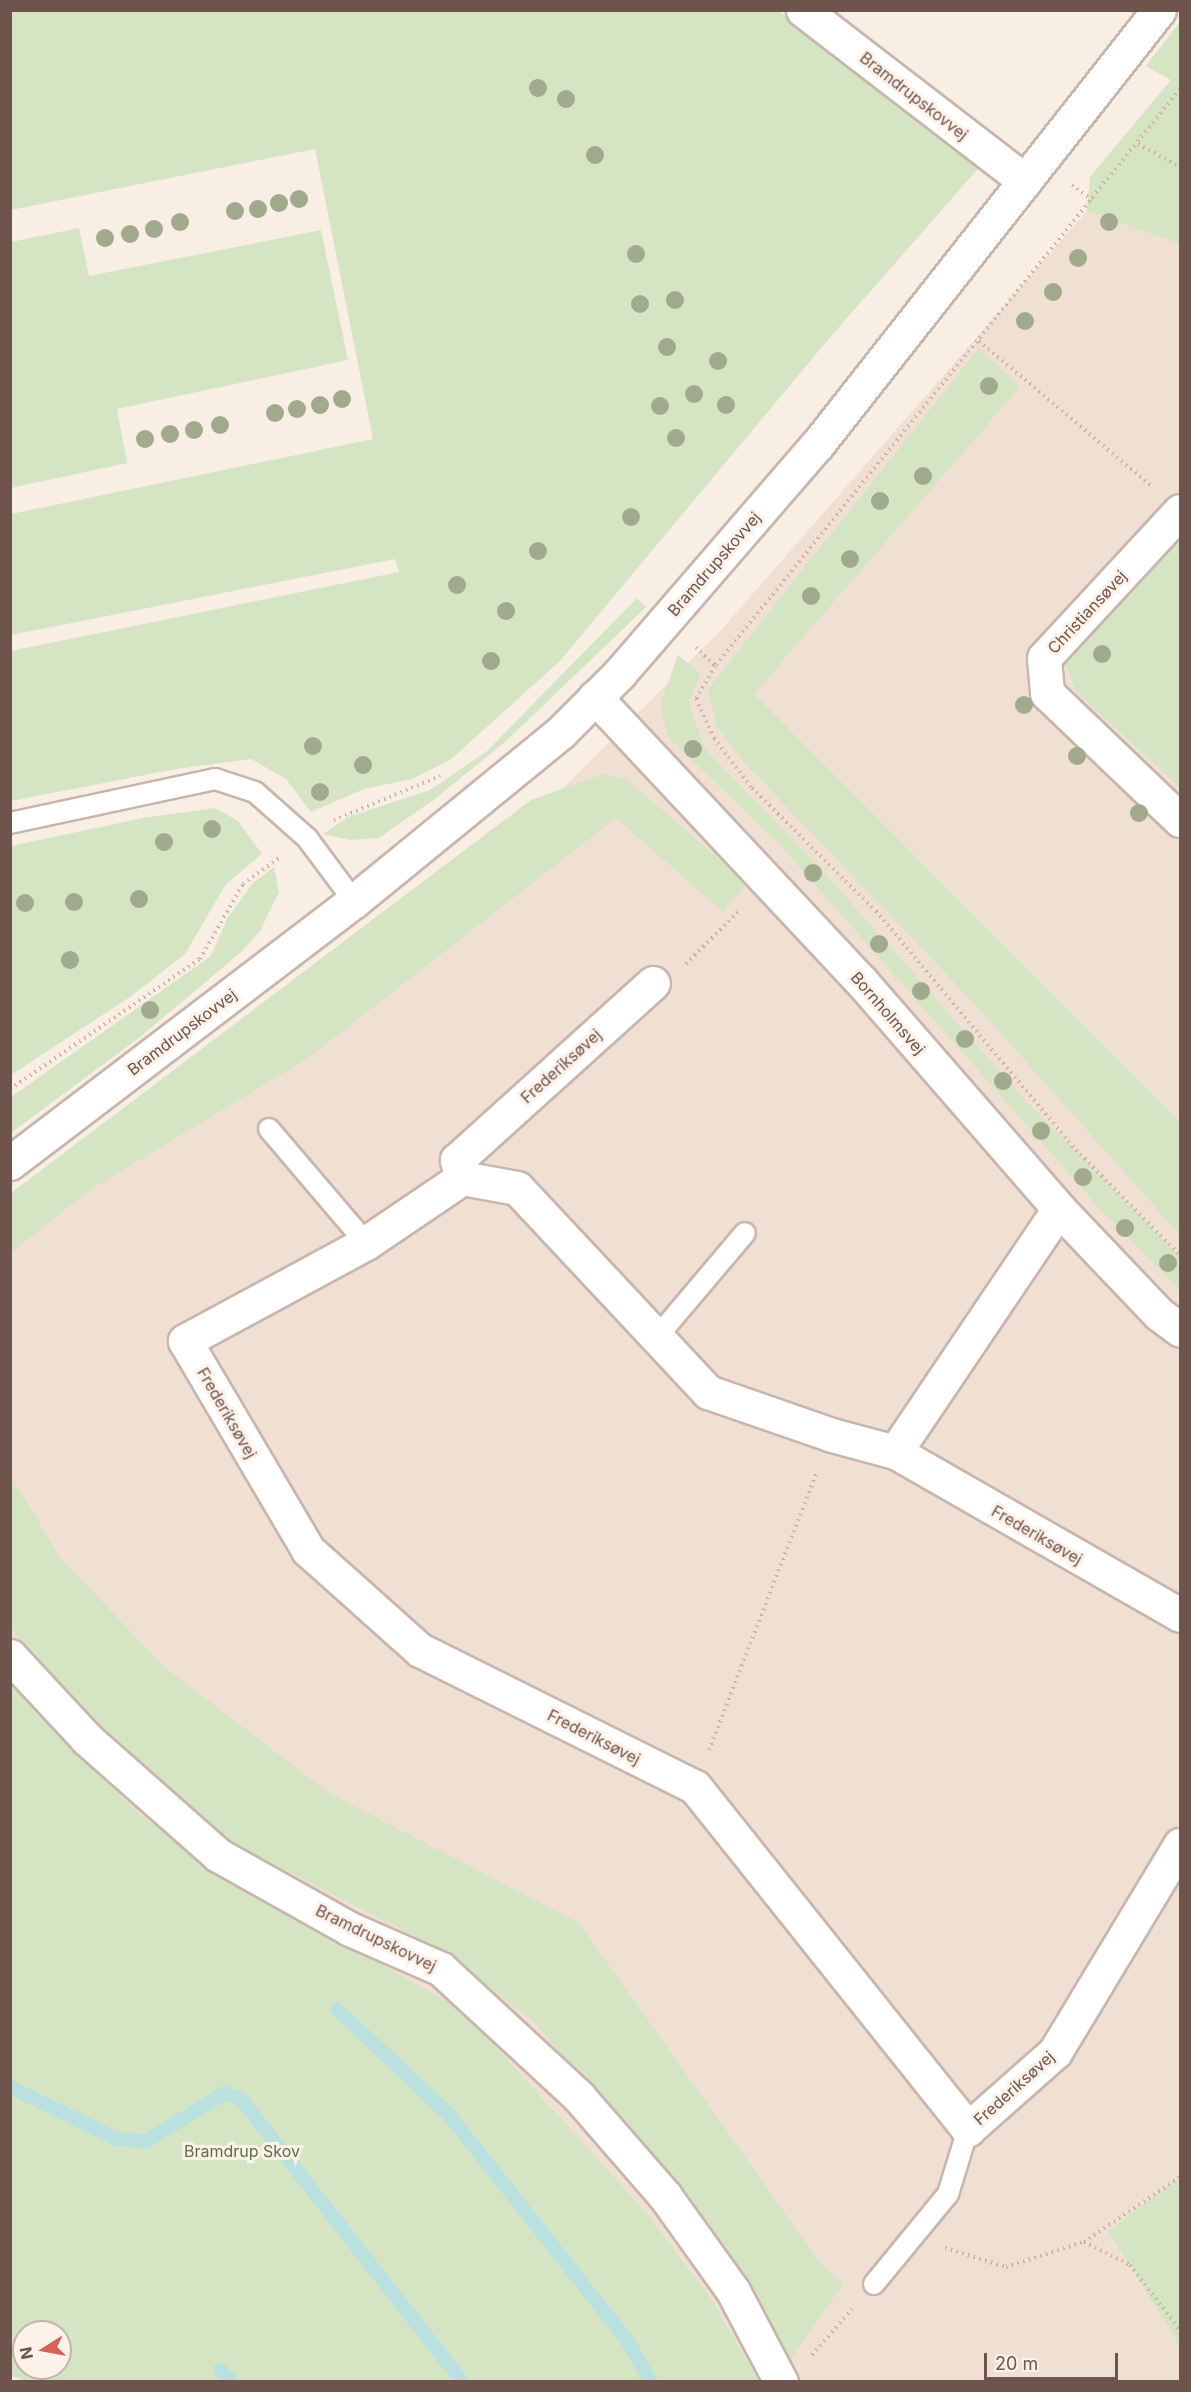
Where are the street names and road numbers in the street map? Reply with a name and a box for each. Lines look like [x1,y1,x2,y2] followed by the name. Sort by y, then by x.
[856,48,972,144] street label: Bramdrupskovvej
[664,508,764,620] street label: Bramdrupskovvej
[1044,566,1130,658] street label: Christiansøvej
[847,968,929,1058] street label: Bornholmsvej
[124,985,240,1079] street label: Bramdrupskovvej
[517,1025,605,1107] street label: Frederiksøvej
[193,1364,261,1462] street label: Frederiksøvej
[988,1501,1086,1569] street label: Frederiksøvej
[544,1705,644,1769] street label: Frederiksøvej
[313,1901,439,1975] street label: Bramdrupskovvej
[970,2047,1058,2129] street label: Frederiksøvej

